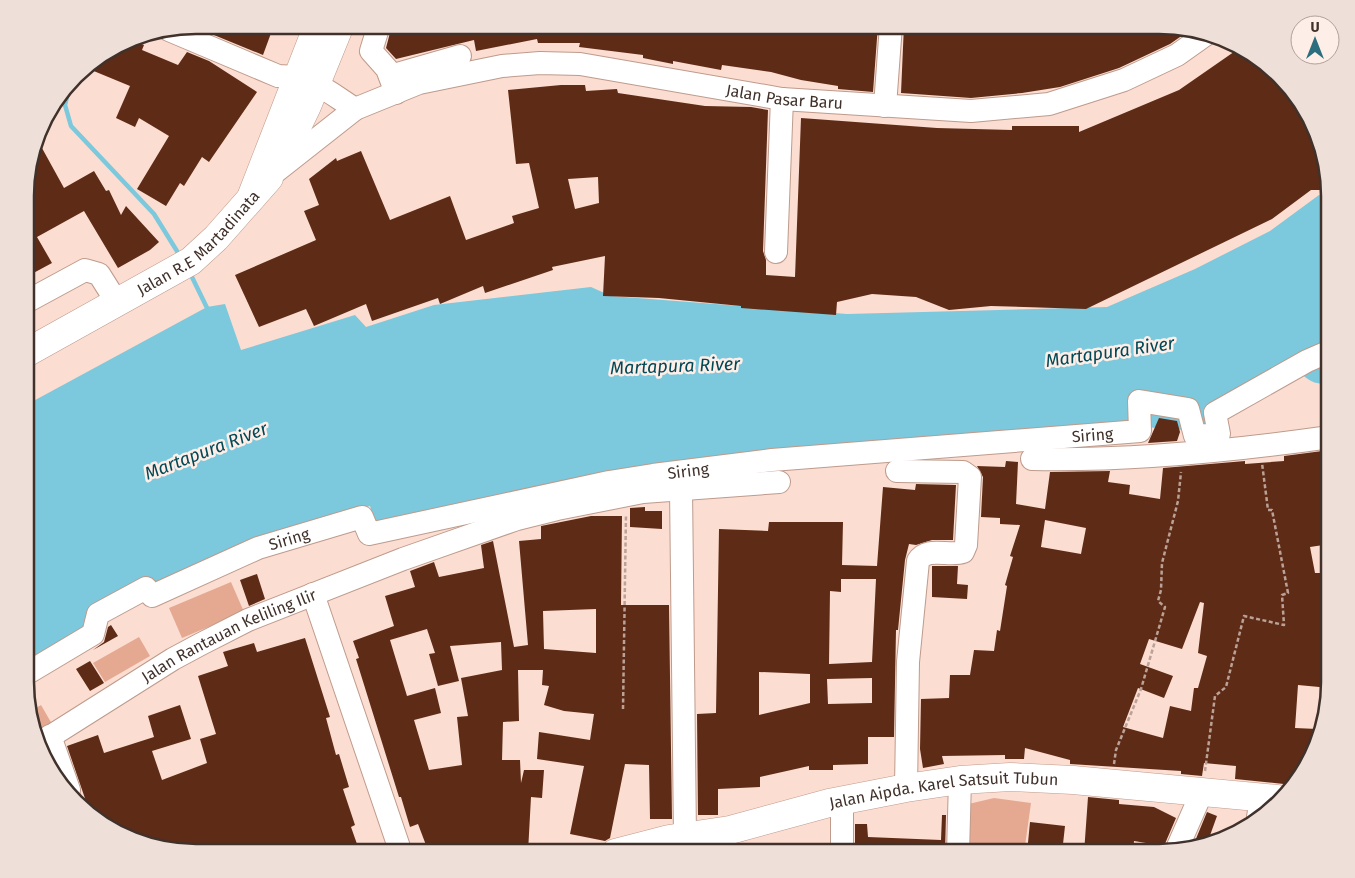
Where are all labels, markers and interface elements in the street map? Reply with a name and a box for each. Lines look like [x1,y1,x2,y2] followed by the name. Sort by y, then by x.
[1290,15,1340,65] north arrow
[1310,19,1320,36] text: U
[725,80,844,112] street label: Jalan Pasar Baru
[134,186,263,299] street label: Jalan R.E Martadinata
[1044,332,1177,372] water label: Martapura River
[610,353,741,379] water label: Martapura River
[141,417,272,485] water label: Martapura River
[1071,424,1115,446] street label: Siring
[666,458,711,483] street label: Siring
[266,523,312,554] street label: Siring
[138,584,320,686] street label: Jalan Rantauan Keliling Ilir
[828,767,1059,812] street label: Jalan Aipda. Karel Satsuit Tubun

